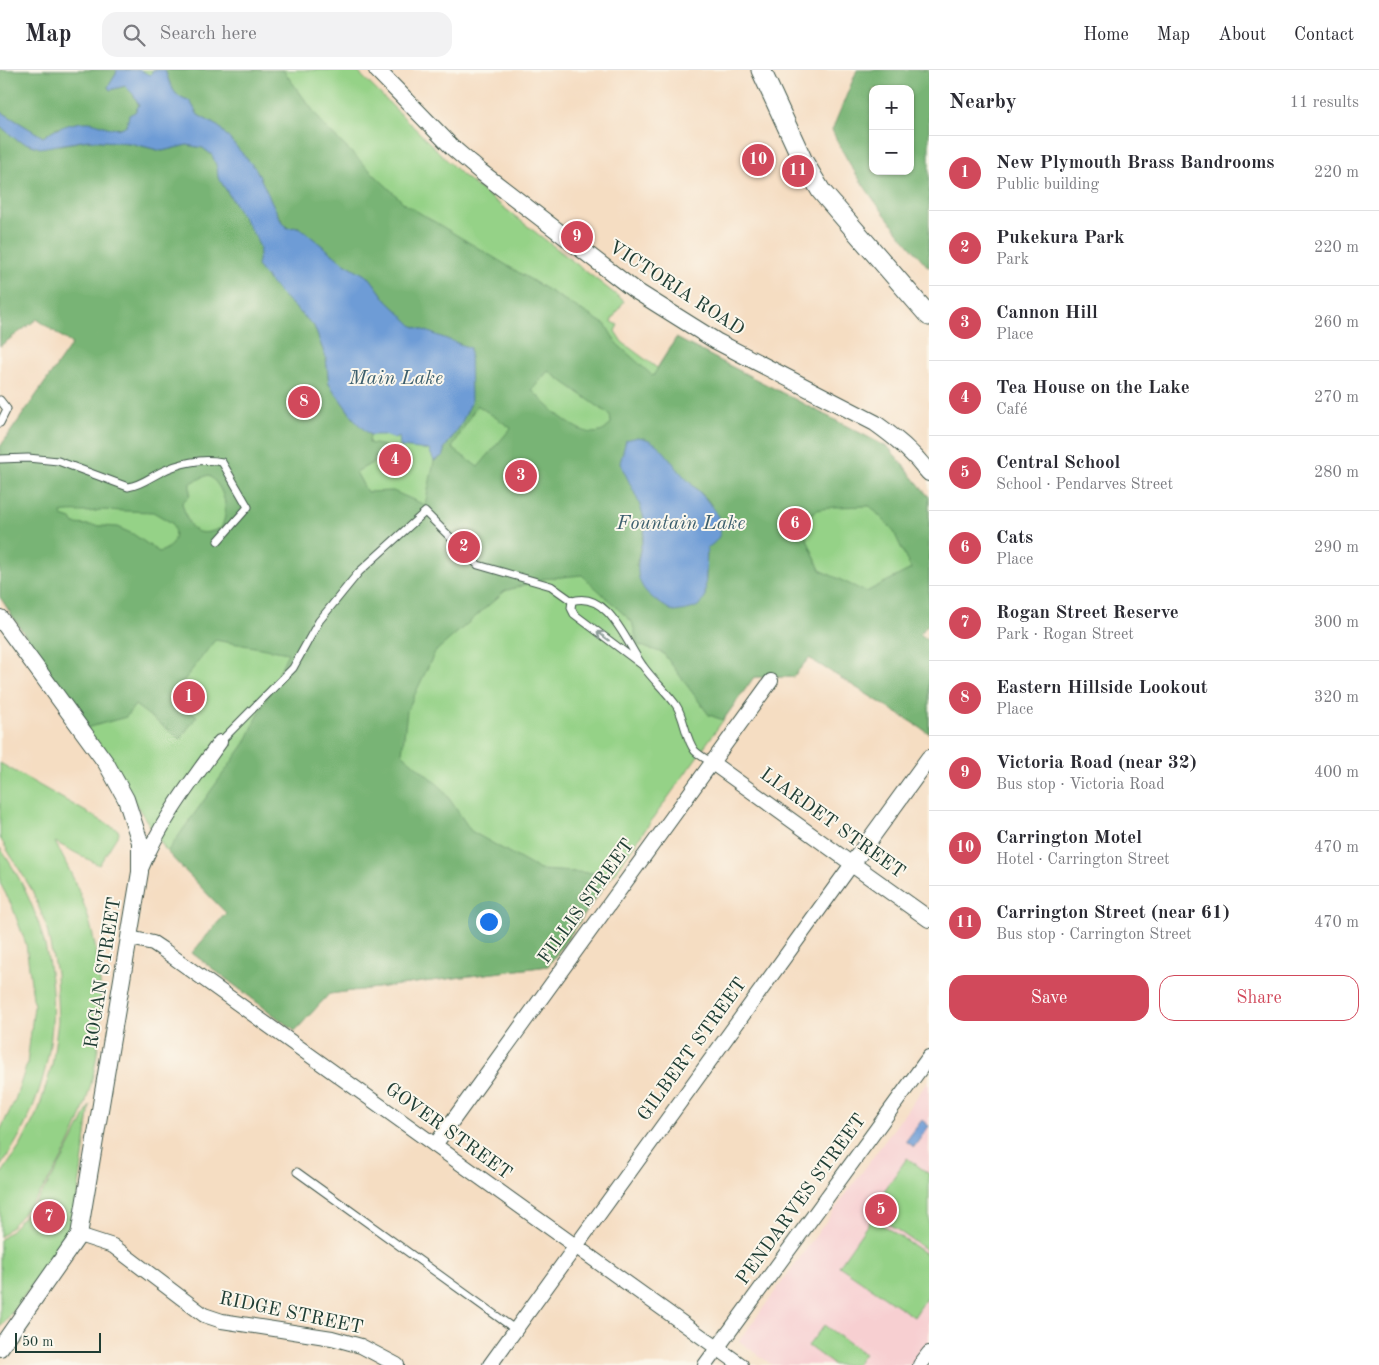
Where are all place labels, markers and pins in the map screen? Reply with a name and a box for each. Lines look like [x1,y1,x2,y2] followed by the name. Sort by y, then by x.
[742,141,774,179] pin: 10
[782,152,814,190] pin: 11
[561,218,593,256] pin: 9
[288,383,320,421] pin: 8
[379,441,411,479] pin: 4
[505,457,537,495] pin: 3
[779,505,811,543] pin: 6
[448,528,480,566] pin: 2
[173,678,205,716] pin: 1
[865,1191,897,1229] pin: 5
[33,1198,65,1236] pin: 7

